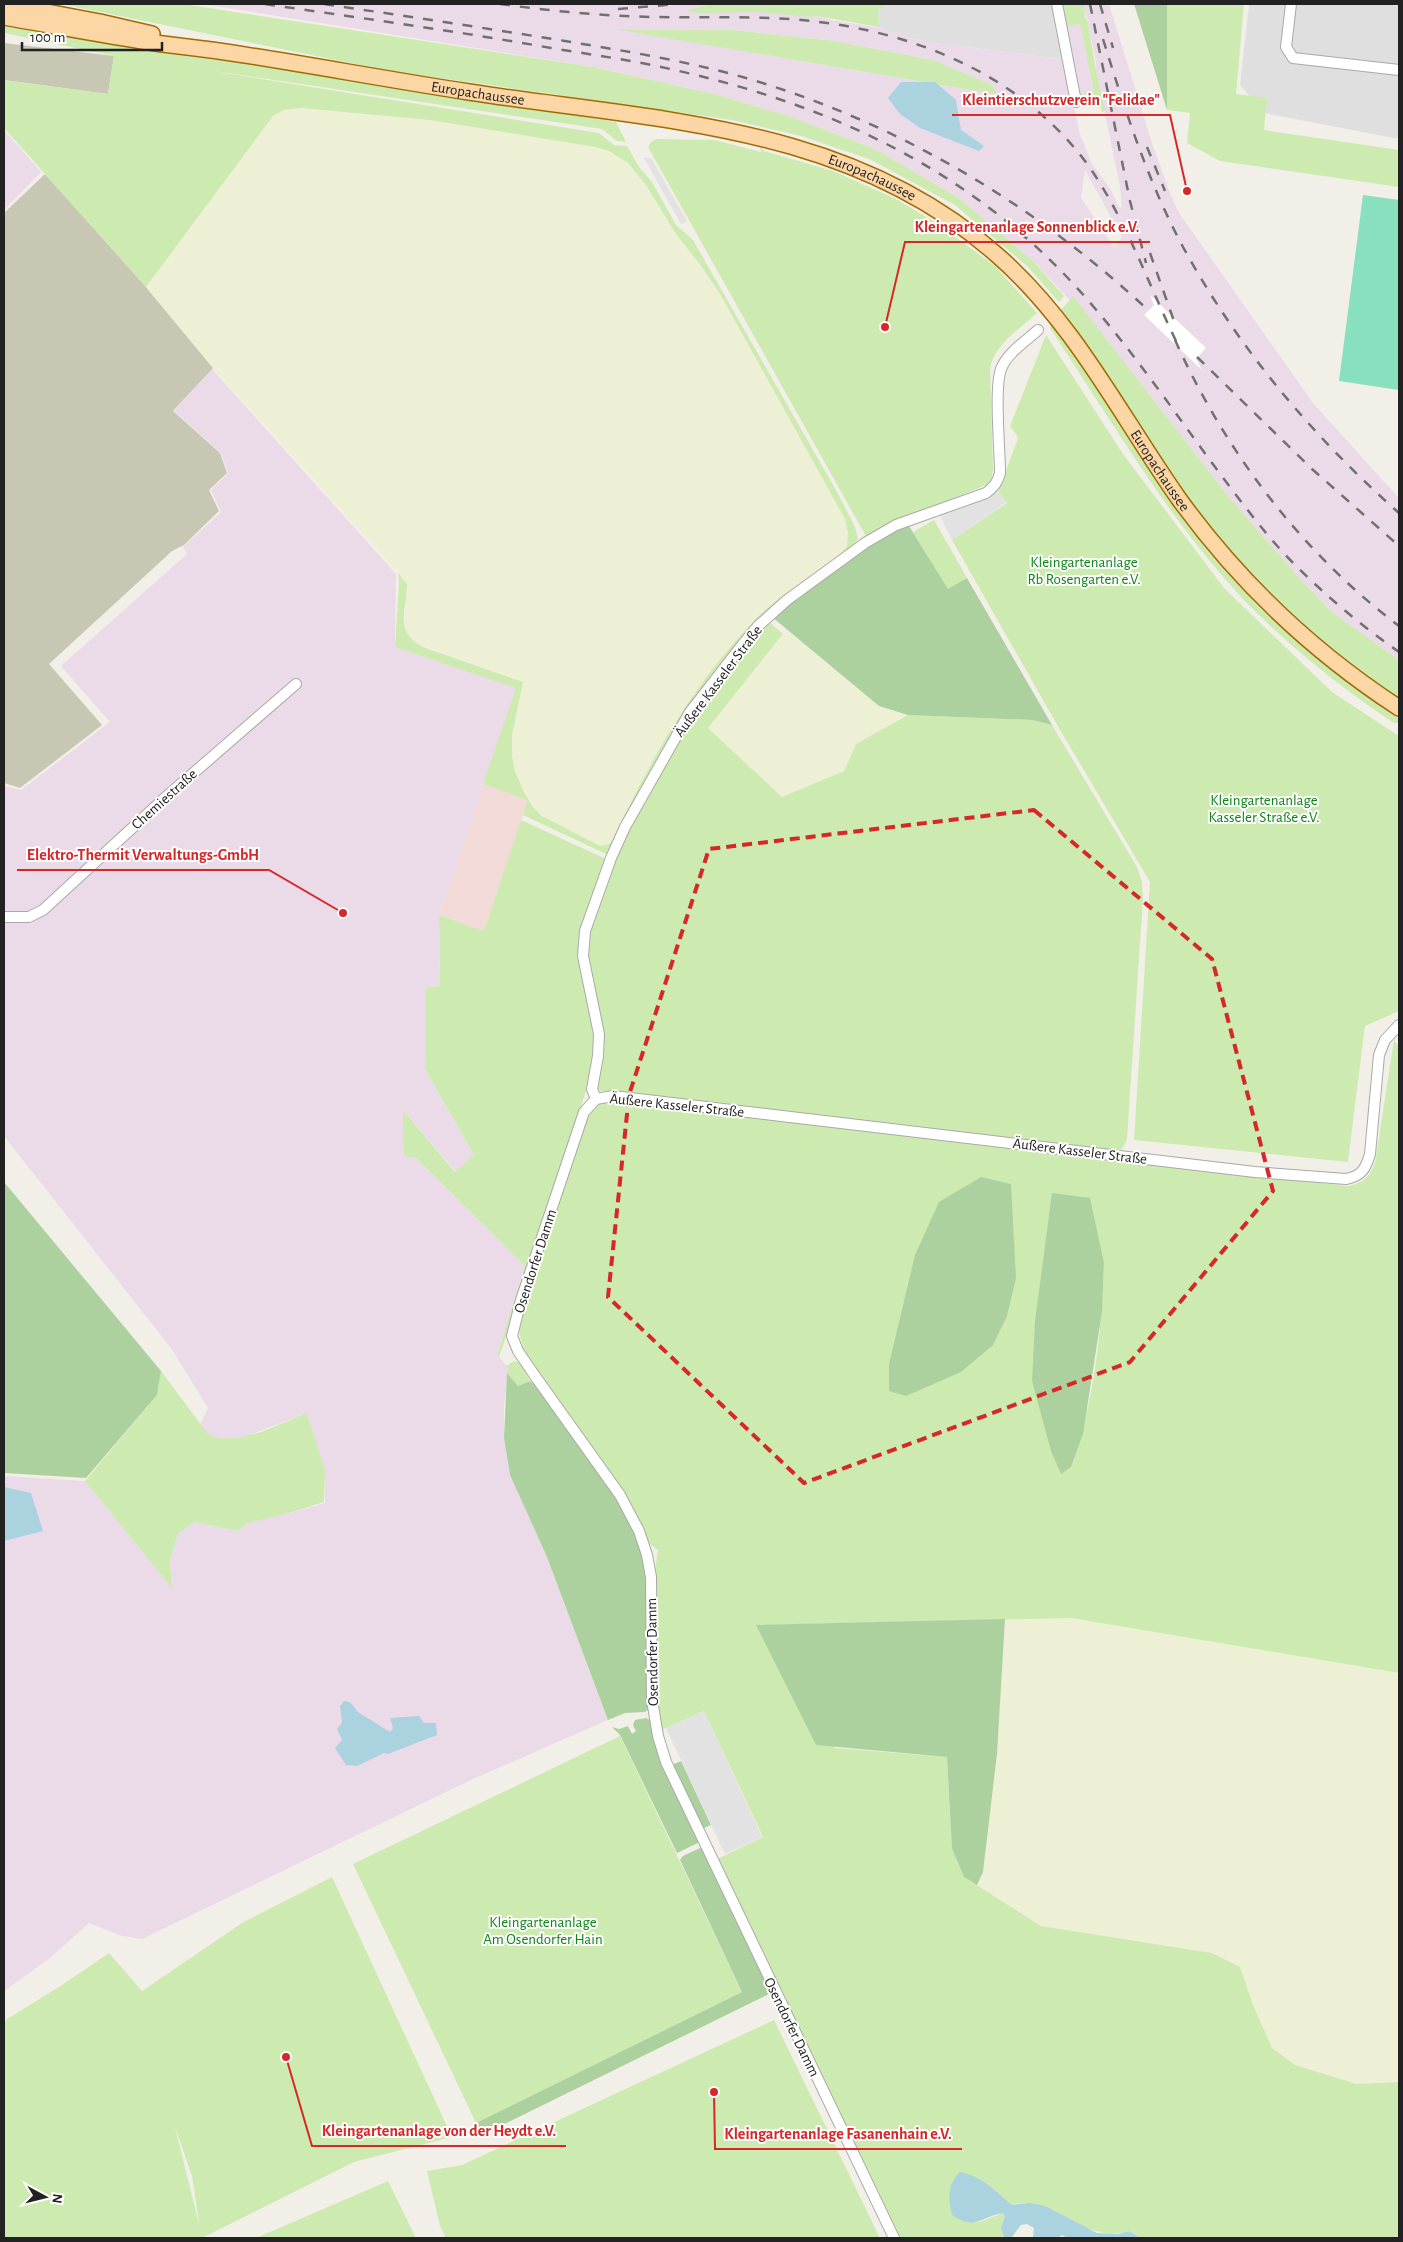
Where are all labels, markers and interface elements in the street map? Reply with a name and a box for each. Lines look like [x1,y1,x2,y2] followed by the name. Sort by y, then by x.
[22,20,162,52] scale bar
[30,30,65,45] text: 100 m
[430,79,526,108] street label: Europachaussee
[952,84,1170,115] callout: Kleintierschutzverein "Felidae"
[962,92,1160,108] text: Kleintierschutzverein "Felidae"
[826,152,919,204] street label: Europachaussee
[905,211,1150,242] callout: Kleingartenanlage Sonnenblick e.V.
[915,219,1139,235] text: Kleingartenanlage Sonnenblick e.V.
[1127,427,1192,514] street label: Europachaussee
[1027,555,1141,587] park label: Kleingartenanlage Rb Rosengarten e.V.
[671,622,765,740] street label: Äußere Kasseler Straße
[129,766,200,832] street label: Chemiestraße
[1208,793,1320,825] park label: Kleingartenanlage Kasseler Straße e.V.
[17,839,269,870] callout: Elektro-Thermit Verwaltungs-GmbH
[27,847,259,863] text: Elektro-Thermit Verwaltungs-GmbH
[609,1090,745,1120] street label: Äußere Kasseler Straße
[1012,1135,1148,1167] street label: Äußere Kasseler Straße
[512,1207,559,1315] street label: Osendorfer Damm
[644,1598,661,1706] street label: Osendorfer Damm
[483,1915,603,1947] park label: Kleingartenanlage Am Osendorfer Hain
[761,1975,822,2079] street label: Osendorfer Damm
[312,2115,566,2146] callout: Kleingartenanlage von der Heydt e.V.
[715,2118,962,2149] callout: Kleingartenanlage Fasanenhain e.V.
[322,2123,556,2140] text: Kleingartenanlage von der Heydt e.V.
[724,2126,952,2142] text: Kleingartenanlage Fasanenhain e.V.
[20,2172,70,2222] north arrow
[49,2193,64,2204] text: N

